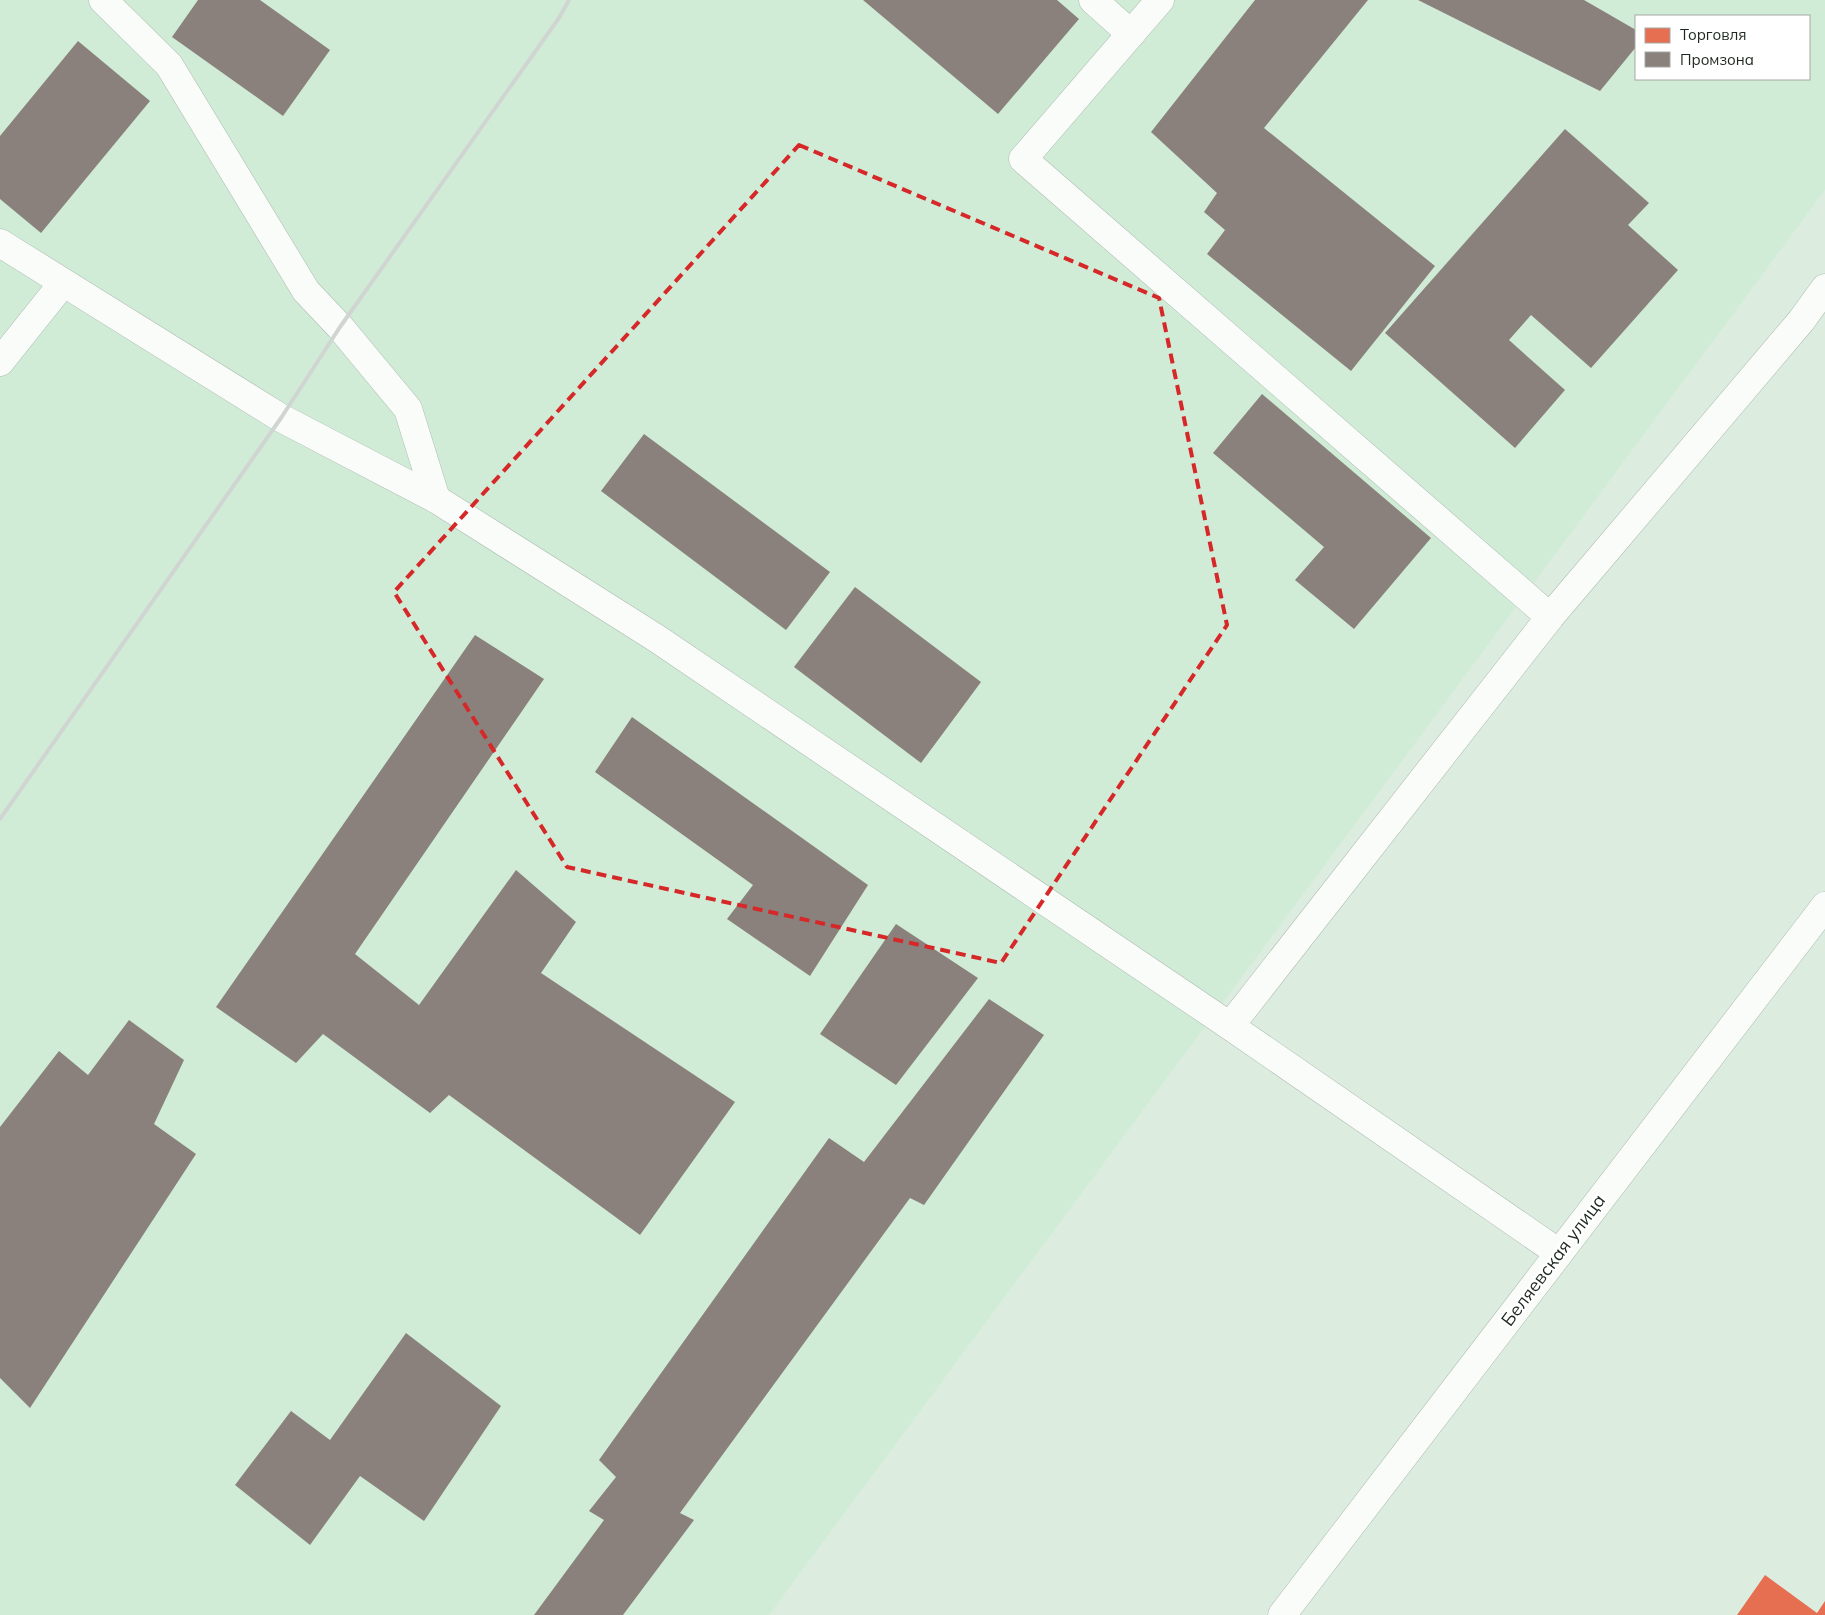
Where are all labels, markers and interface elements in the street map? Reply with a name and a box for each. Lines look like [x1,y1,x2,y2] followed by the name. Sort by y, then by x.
[1635,15,1810,80] legend
[1680,25,1747,44] text: Торговля
[1680,50,1754,69] text: Промзона
[1496,1189,1610,1331] street label: Беляевская улица

